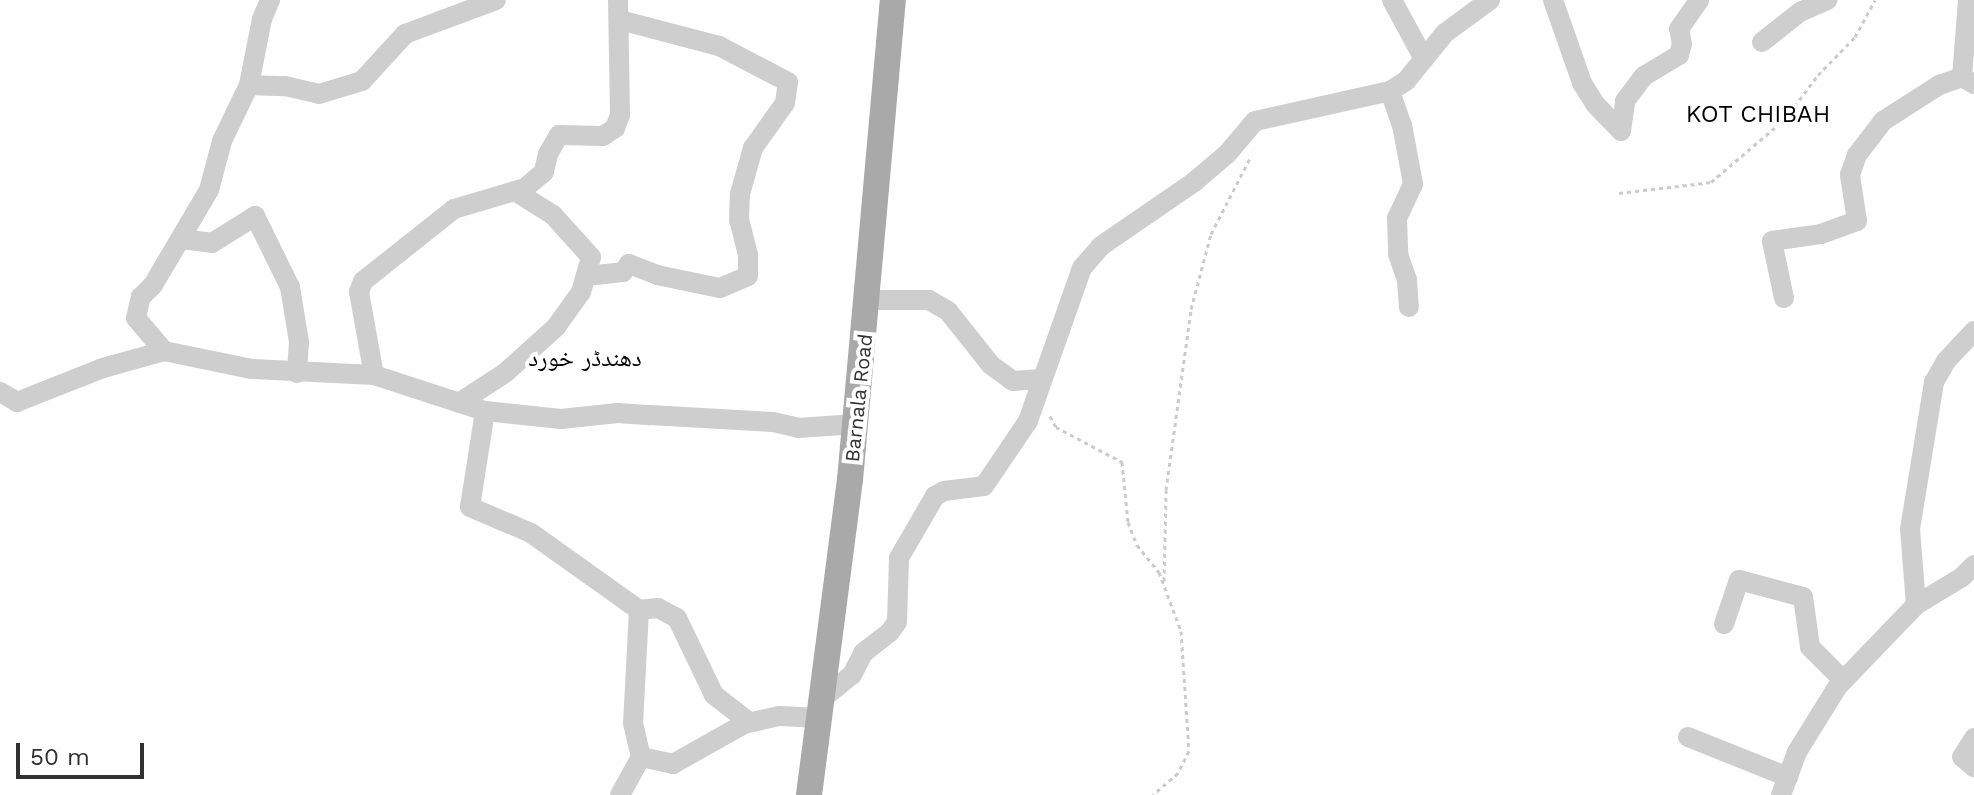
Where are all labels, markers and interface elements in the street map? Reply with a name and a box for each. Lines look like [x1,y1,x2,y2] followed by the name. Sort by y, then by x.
[1675,101,1841,129] district label: KOT CHIBAH
[840,332,878,464] street label: Barnala Road
[528,345,642,373] district label: دھندڈر خورد
[20,727,148,777] scale bar
[30,743,90,771] text: 50 m

